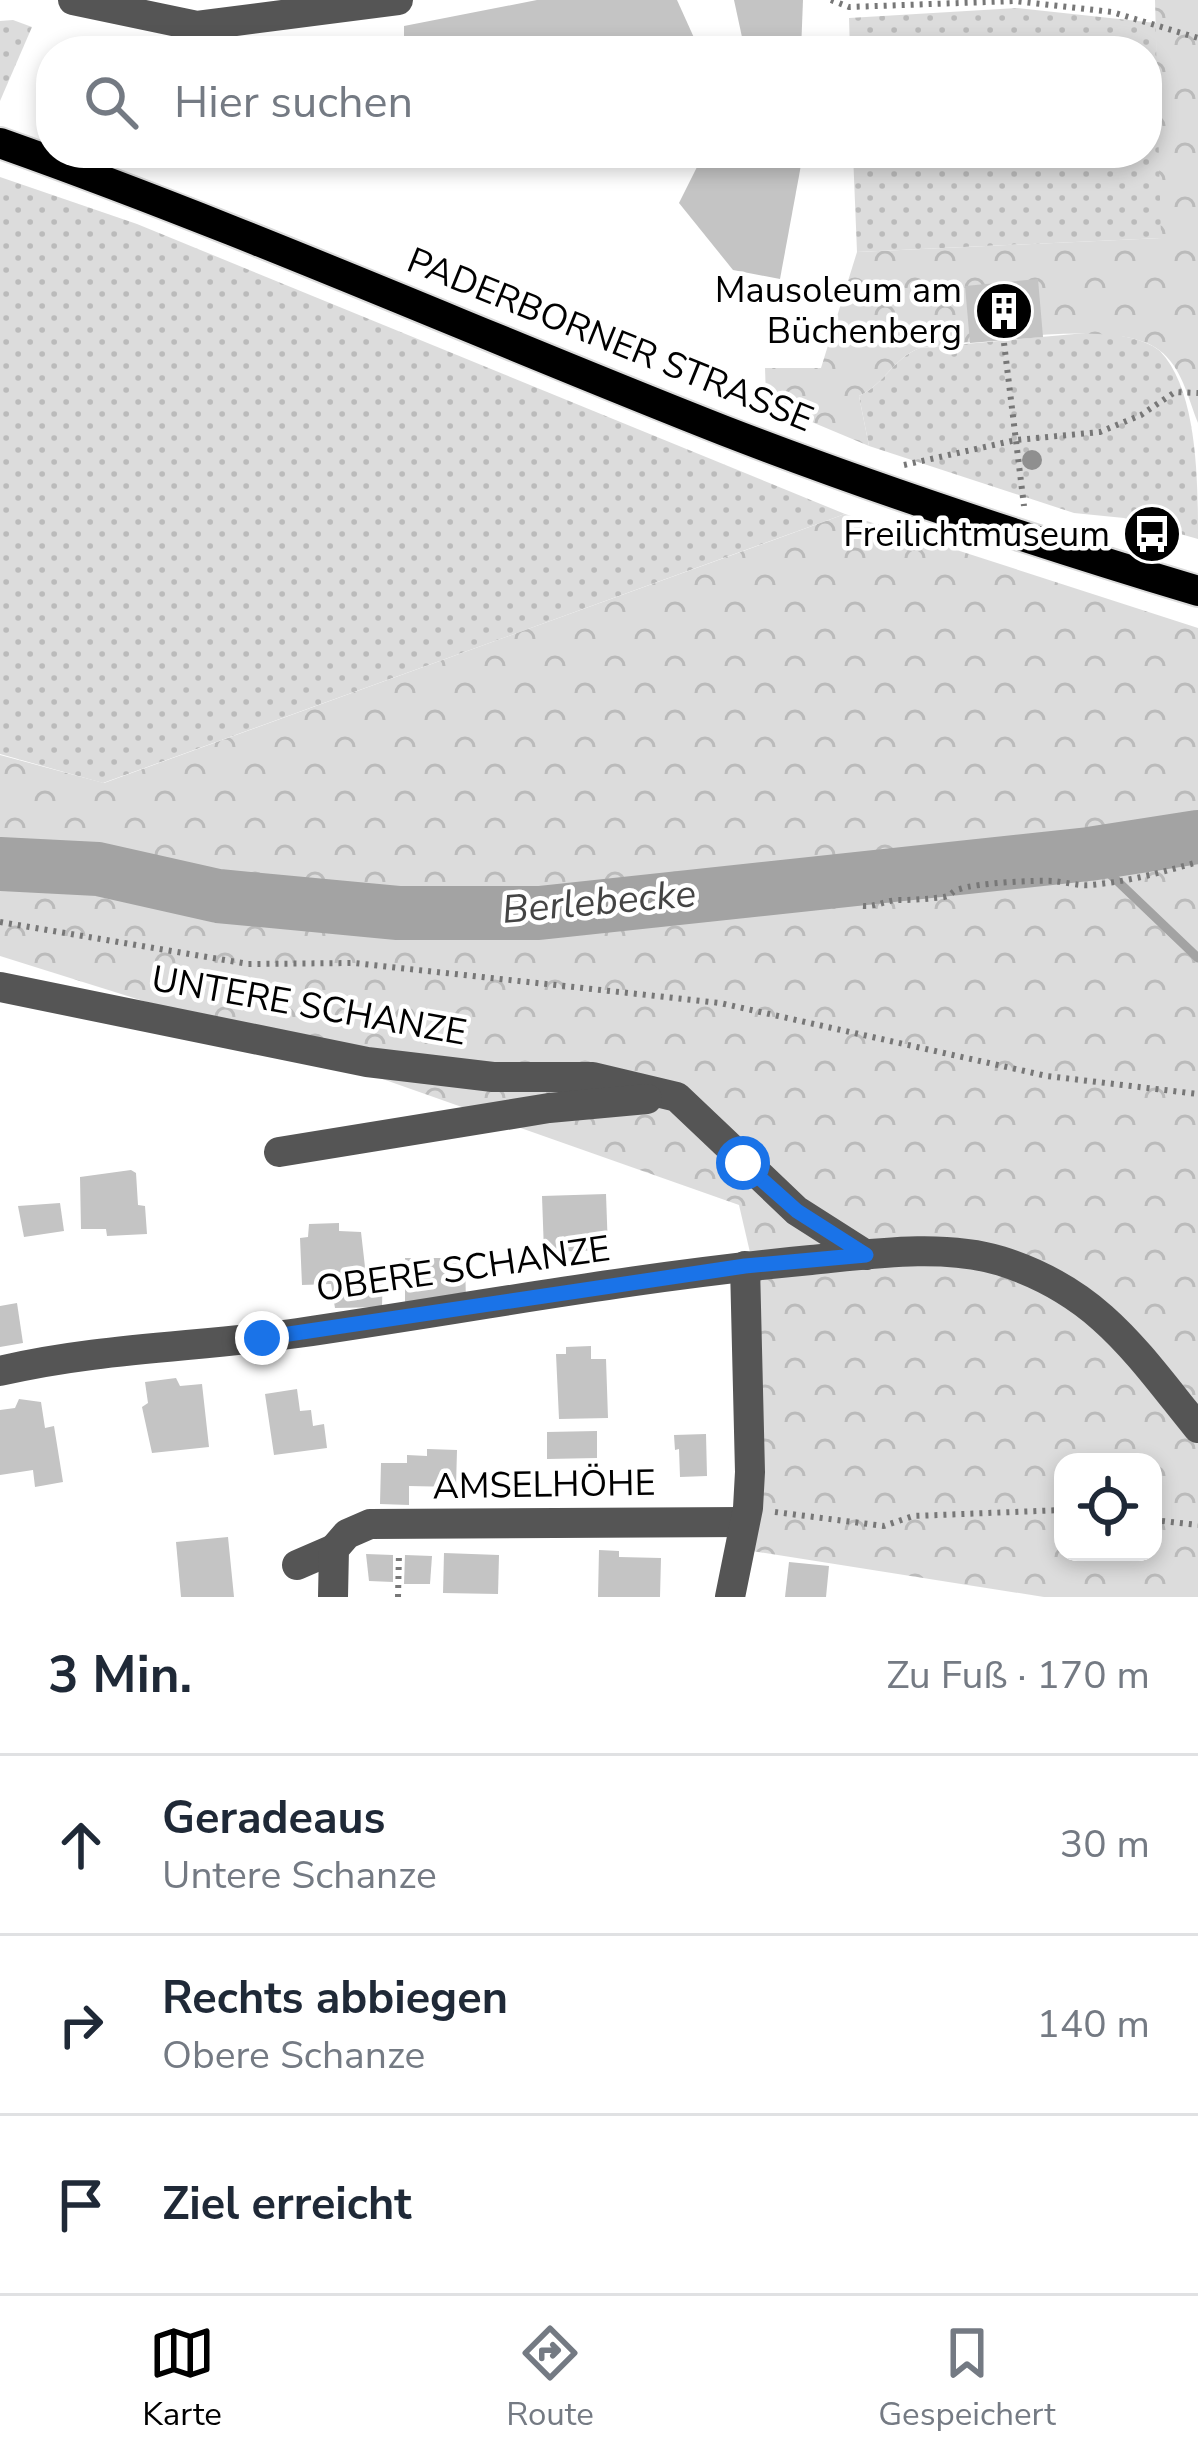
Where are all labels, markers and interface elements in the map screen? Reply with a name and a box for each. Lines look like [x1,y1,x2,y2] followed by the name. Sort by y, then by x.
[36,36,1162,168] search box
[78,69,144,135] icon: search
[174,72,413,133] text: Hier suchen
[400,236,820,444] street label: PADERBORNER STRASSE
[715,266,962,356] place label: Mausoleum am Büchenberg
[973,280,1035,342] building icon: Mausoleum am Büchenberg
[1121,503,1183,565] bus stop icon: Freilichtmuseum
[843,510,1110,559] place label: Freilichtmuseum
[500,867,698,937] water label: Berlebecke
[148,954,470,1058] street label: UNTERE SCHANZE
[716,1136,770,1190] route start
[313,1224,613,1314] street label: OBERE SCHANZE
[235,1311,289,1365] route end
[1054,1453,1162,1561] map controls
[1054,1453,1162,1561] button: locate
[432,1459,656,1511] street label: AMSELHÖHE
[48,1640,192,1710] text: 3 Min.
[886,1649,1150,1702] text: Zu Fuß · 170 m
[162,1788,386,1849] text: Geradeaus
[48,1812,114,1878] icon: ahead
[1060,1818,1150,1871] text: 30 m
[162,1849,437,1902] text: Untere Schanze
[162,1968,508,2029] text: Rechts abbiegen
[48,1992,114,2058] icon: right
[1036,1998,1150,2051] text: 140 m
[162,2029,425,2082] text: Obere Schanze
[48,2172,114,2238] icon: arrive
[162,2174,412,2235] text: Ziel erreicht
[142,2320,222,2437] tab: Karte
[506,2320,594,2437] tab: Route
[878,2320,1056,2437] tab: Gespeichert

